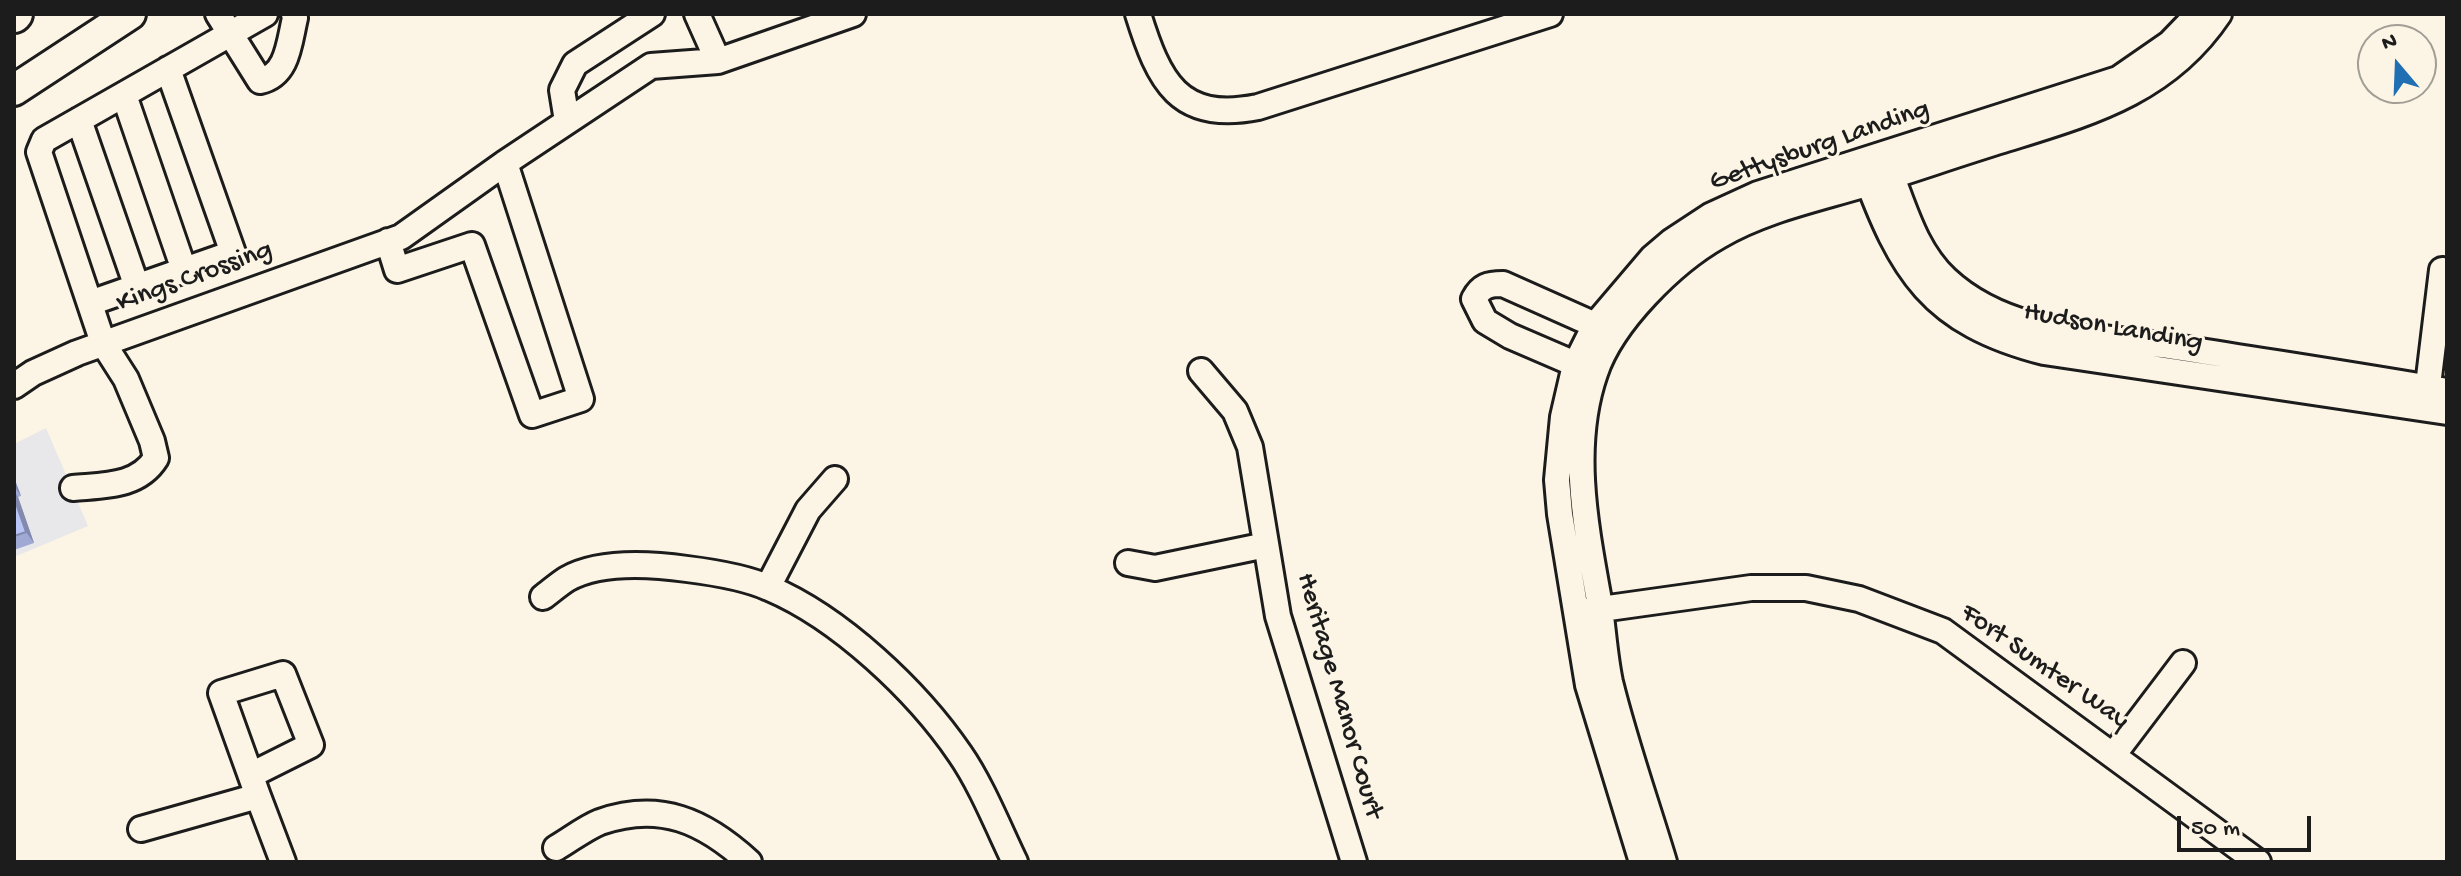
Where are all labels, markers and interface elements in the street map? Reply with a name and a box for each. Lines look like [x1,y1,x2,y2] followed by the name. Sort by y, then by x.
[2357,24,2437,104] north arrow
[2379,29,2401,58] text: N
[1706,94,1934,200] street label: Gettysburg Landing
[113,234,277,322] street label: Kings Crossing
[2021,297,2205,361] street label: Hudson Landing
[1287,569,1389,823] street label: Heritage Manor Court
[1953,597,2135,739] street label: Fort Sumter Way
[2181,800,2315,850] scale bar
[2191,815,2240,844] text: 50 m

